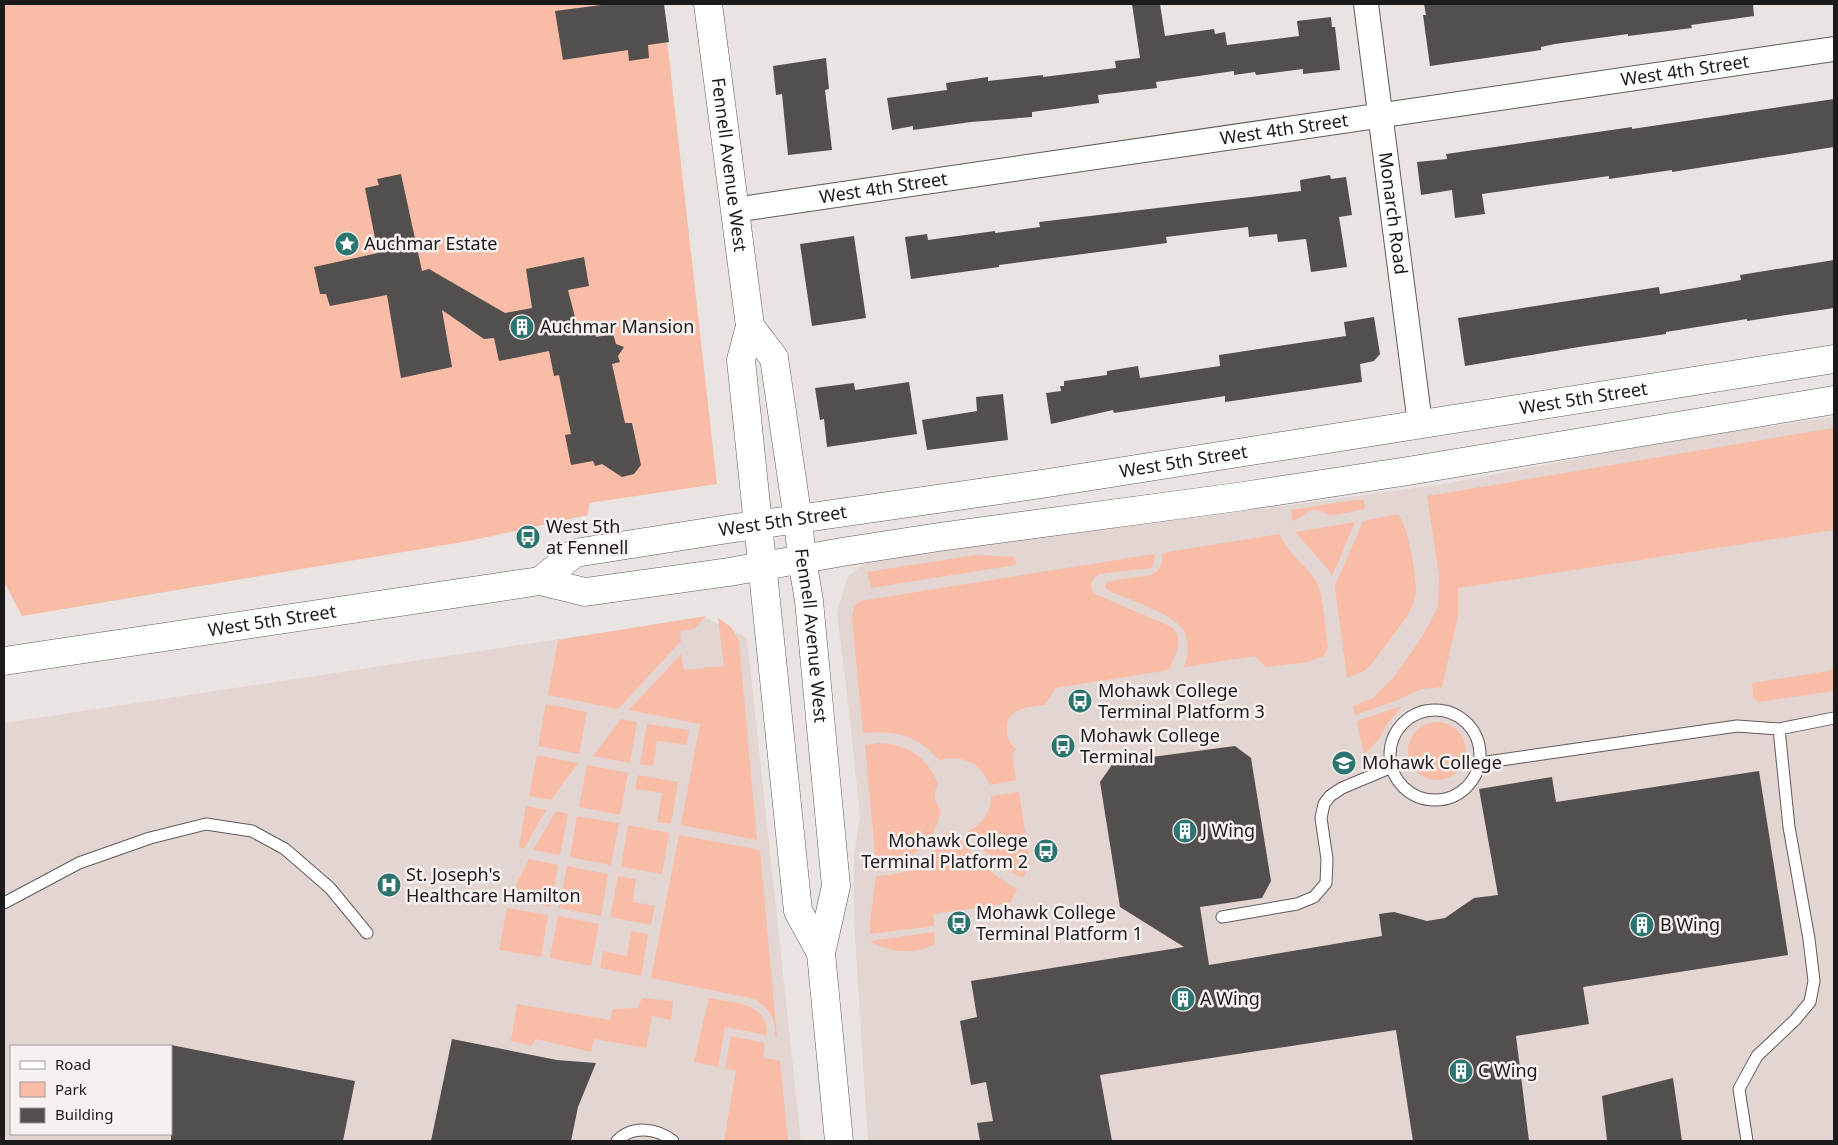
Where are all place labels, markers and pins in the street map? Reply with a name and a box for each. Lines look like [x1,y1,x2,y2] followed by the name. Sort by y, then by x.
[334,231,360,257] place icon: Auchmar Estate
[364,231,497,255] place label: Auchmar Estate
[509,314,535,340] building icon: Auchmar Mansion
[540,314,694,338] place label: Auchmar Mansion
[546,514,628,559] place label: West 5th at Fennell
[515,524,541,550] bus stop icon: West 5th at Fennell
[1098,678,1265,723] place label: Mohawk College Terminal Platform 3
[1067,688,1093,714] bus stop icon: Mohawk College Terminal Platform 3
[1080,723,1220,768] place label: Mohawk College Terminal
[1050,733,1076,759] bus stop icon: Mohawk College Terminal
[1331,750,1357,776] school or university icon: Mohawk College
[1362,750,1502,774] place label: Mohawk College
[1172,818,1198,844] building icon: J Wing
[1200,818,1255,842] place label: J Wing
[861,828,1028,873] place label: Mohawk College Terminal Platform 2
[1033,838,1059,864] bus stop icon: Mohawk College Terminal Platform 2
[406,862,581,907] place label: St. Joseph's Healthcare Hamilton
[376,872,402,898] hospital icon: St. Joseph's Healthcare Hamilton
[976,900,1143,945] place label: Mohawk College Terminal Platform 1
[946,910,972,936] bus stop icon: Mohawk College Terminal Platform 1
[1629,912,1655,938] building icon: B Wing
[1660,912,1720,936] place label: B Wing
[1170,986,1196,1012] building icon: A Wing
[1200,986,1260,1010] place label: A Wing
[1448,1058,1474,1084] building icon: C Wing
[1478,1058,1538,1082] place label: C Wing

